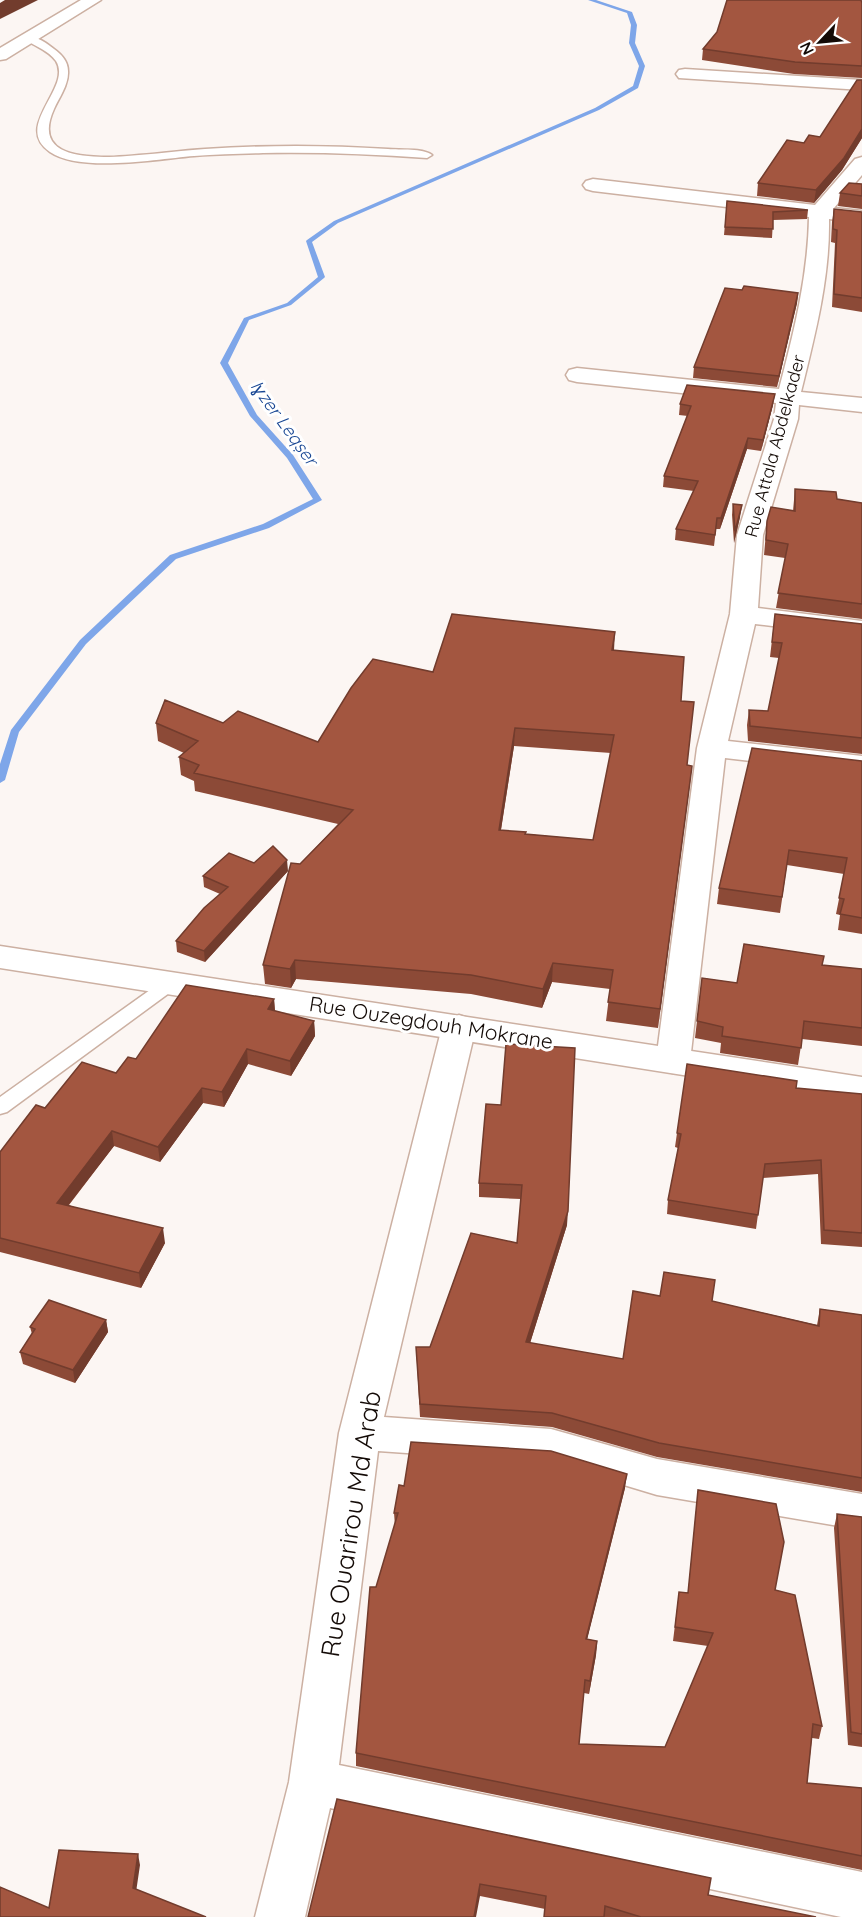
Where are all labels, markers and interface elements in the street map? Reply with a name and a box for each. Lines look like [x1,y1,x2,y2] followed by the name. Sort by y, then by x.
[790,12,850,72] north arrow
[795,39,818,58] text: N
[739,352,810,540] street label: Rue Attala Abdelkader
[246,375,324,472] water label: Iɣzer Leqṣer
[307,990,555,1054] street label: Rue Ouzegdouh Mokrane
[313,1388,388,1659] street label: Rue Ouarirou Md Arab

